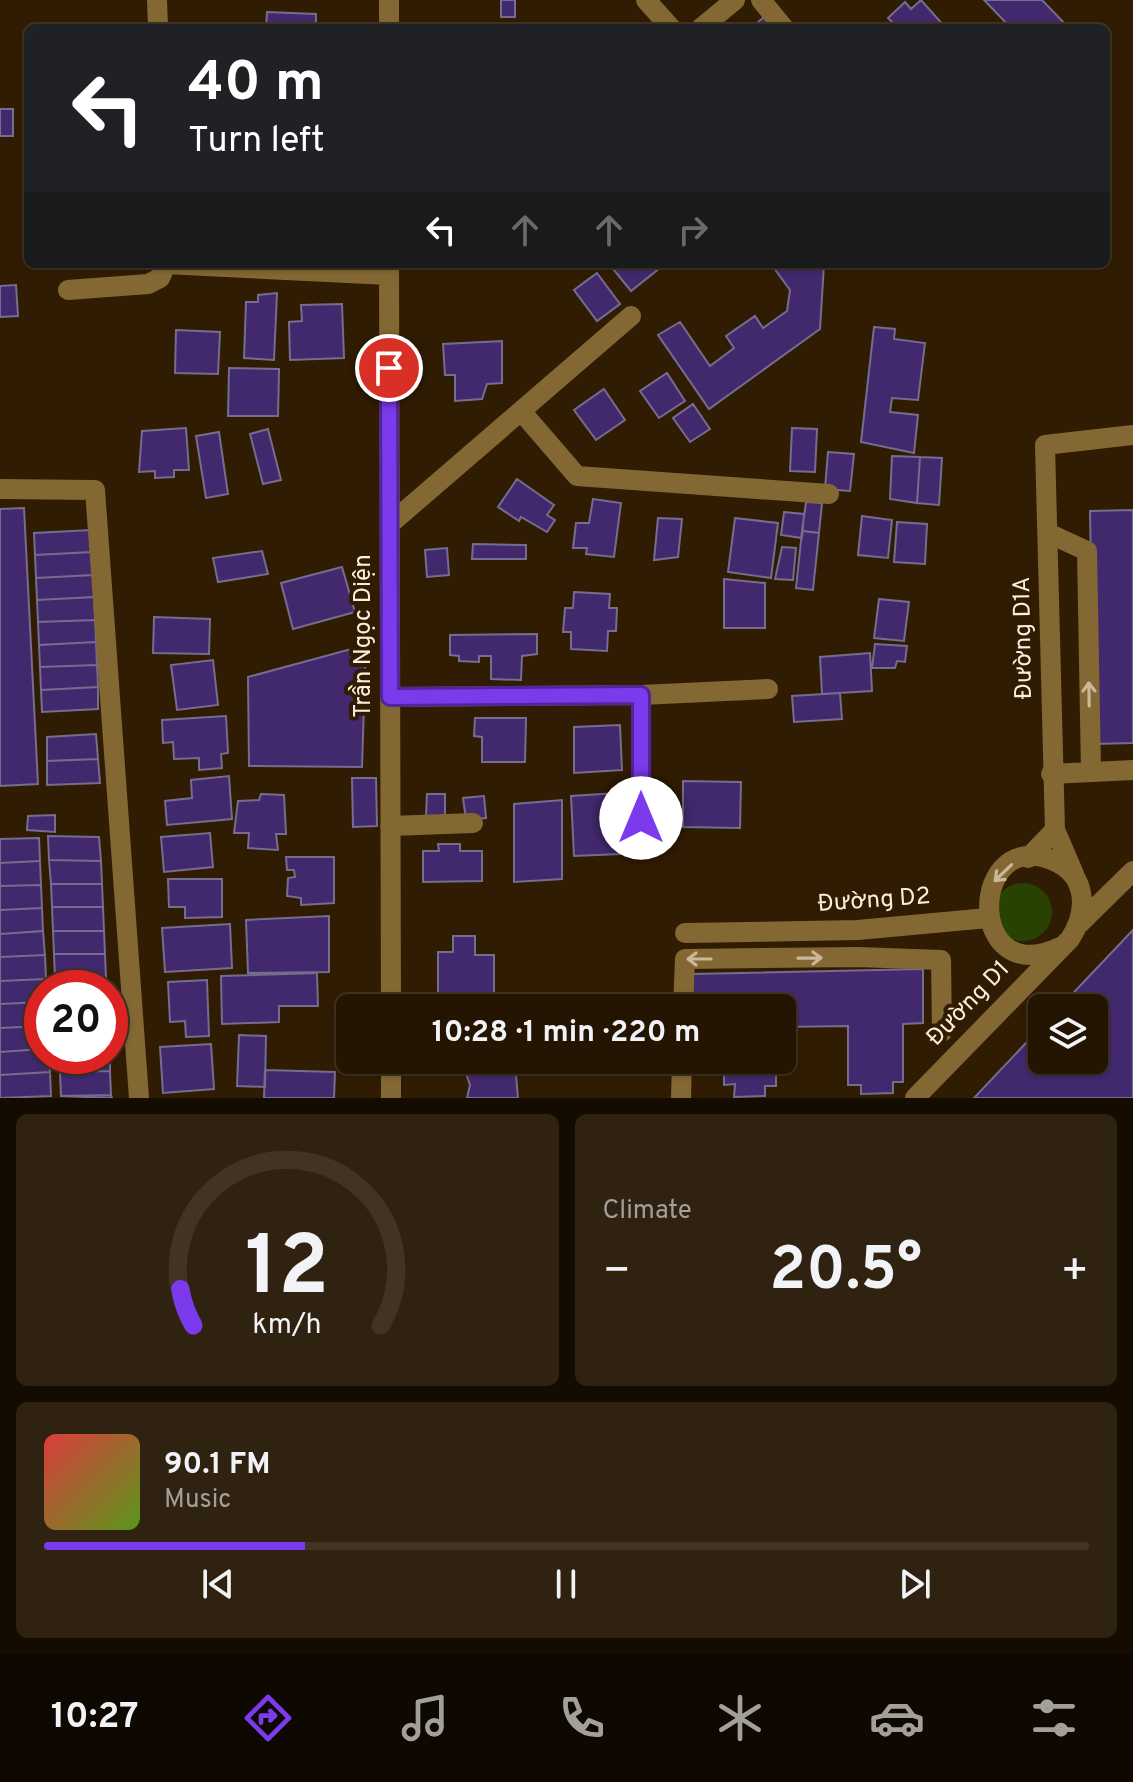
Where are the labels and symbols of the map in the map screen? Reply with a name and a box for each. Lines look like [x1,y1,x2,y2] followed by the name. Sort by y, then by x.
[355,334,423,402] pin
[348,554,379,718] street label: Trần Ngọc Diện
[1008,576,1040,700] street label: Đường D1A
[1082,681,1097,708] one-way arrow
[599,776,683,860] position arrow
[993,863,1013,882] one-way arrow
[817,882,931,920] street label: Đường D2
[796,950,823,965] one-way arrow
[686,951,713,967] one-way arrow
[921,955,1017,1053] street label: Đường D1
[24,970,128,1074] speed limit sign: 20

